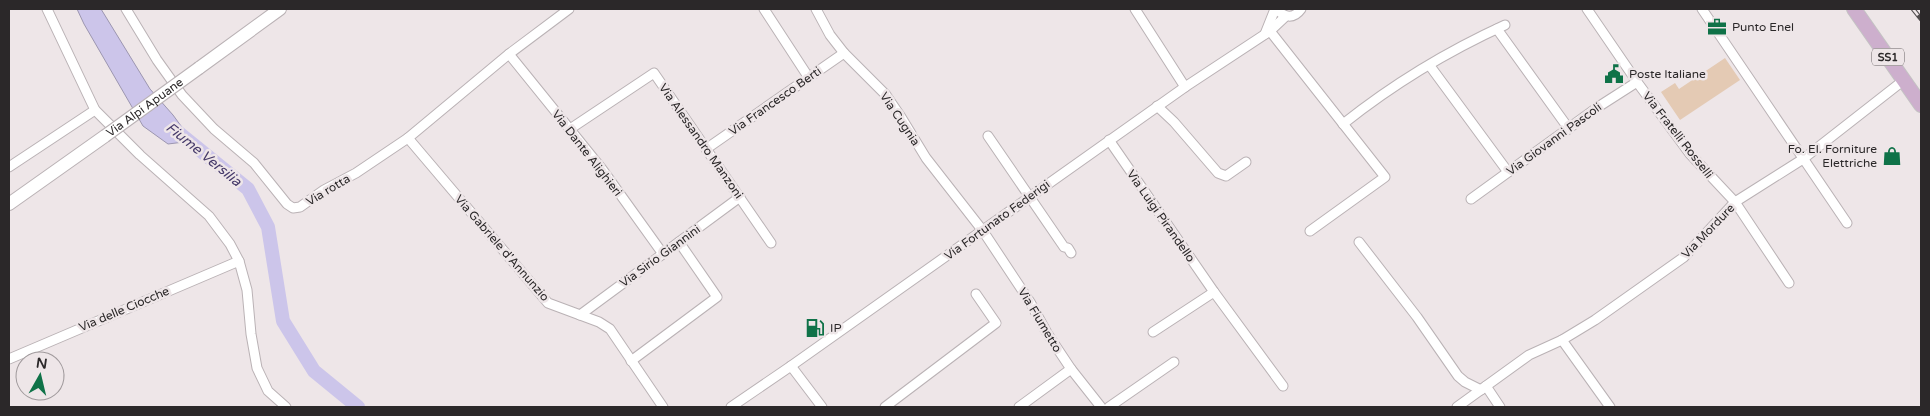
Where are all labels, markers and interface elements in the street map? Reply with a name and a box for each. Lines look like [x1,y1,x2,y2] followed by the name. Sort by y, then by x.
[1706,16,1728,38] office icon: Punto Enel
[1732,20,1794,34] place label: Punto Enel
[1872,48,1904,66] road number: SS1
[1603,63,1625,85] public building icon: Poste Italiane
[726,64,824,138] street label: Via Francesco Berti
[1629,67,1706,81] place label: Poste Italiane
[104,75,186,140] street label: Via Alpi Apuane
[656,81,746,201] street label: Via Alessandro Manzoni
[1640,89,1716,181] street label: Via Fratelli Rosselli
[877,90,923,148] street label: Via Cugnia
[1504,100,1604,178] street label: Via Giovanni Pascoli
[549,107,625,199] street label: Via Dante Alighieri
[163,119,246,191] water label: Fiume Versilia
[1788,142,1877,170] place label: Fo. El. Forniture Elettriche
[1881,145,1903,167] shop icon: Fo. El. Forniture Elettriche
[1124,167,1198,265] street label: Via Luigi Pirandello
[304,171,352,209] street label: Via rotta
[942,177,1052,263] street label: Via Fortunato Federigi
[452,192,552,304] street label: Via Gabriele d'Annunzio
[1679,201,1738,261] street label: Via Mordure
[617,222,703,290] street label: Via Sirio Giannini
[77,284,171,334] street label: Via delle Ciocche
[1015,285,1065,355] street label: Via Fiumetto
[804,317,826,339] fuel station icon: IP
[830,321,841,335] place label: IP
[15,351,65,401] north arrow
[35,354,48,373] text: N

